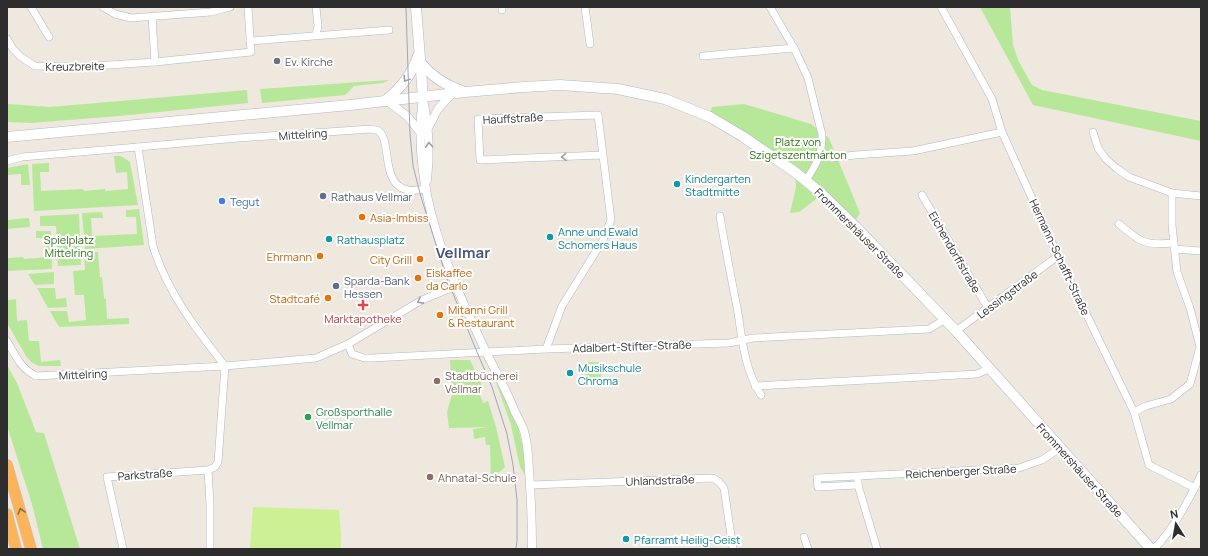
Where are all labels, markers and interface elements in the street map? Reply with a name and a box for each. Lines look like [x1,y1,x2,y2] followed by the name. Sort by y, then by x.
[285,54,334,69] place label: Ev. Kirche
[272,56,282,66] marker: Ev. Kirche
[45,58,105,74] street label: Kreuzbreite
[404,75,411,82] one-way arrow
[482,109,544,127] street label: Hauffstraße
[278,125,328,143] street label: Mittelring
[749,134,847,162] park label: Platz von Szigetszentmárton
[424,142,433,148] one-way arrow
[561,152,567,161] one-way arrow
[685,171,751,199] place label: Kindergarten Stadtmitte
[672,179,682,189] marker: Kindergarten Stadtmitte
[812,185,909,282] street label: Frommershäuser Straße
[331,189,413,204] place label: Rathaus Vellmar
[318,191,328,201] marker: Rathaus Vellmar
[230,194,260,209] place label: Tegut
[217,196,227,206] marker: Tegut
[1026,196,1094,318] street label: Hermann-Schafft-Straße
[926,209,985,296] street label: Eichendorffstraße
[370,210,429,225] place label: Asia-Imbiss
[357,212,367,222] marker: Asia-Imbiss
[558,224,638,252] place label: Anne und Ewald Schomers Haus
[44,232,94,260] park label: Spielplatz Mittelring
[337,232,405,247] place label: Rathausplatz
[545,232,555,242] marker: Anne und Ewald Schomers Haus
[324,234,334,244] marker: Rathausplatz
[436,242,490,263] district label: Vellmar
[267,249,312,264] place label: Ehrmann
[315,251,325,261] marker: Ehrmann
[370,252,412,267] place label: City Grill
[415,254,425,264] marker: City Grill
[426,265,473,293] place label: Eiskaffee da Carlo
[974,266,1041,322] street label: Lessingstraße
[344,273,410,301] place label: Sparda-Bank Hessen
[413,273,423,283] marker: Eiskaffee da Carlo
[331,281,341,291] marker: Sparda-Bank Hessen
[270,291,321,306] place label: Stadtcafé
[323,293,333,303] marker: Stadtcafé
[417,297,424,304] one-way arrow
[358,300,368,310] marker: Marktapotheke
[448,302,514,330] place label: Mitanni Grill & Restaurant
[435,310,445,320] marker: Mitanni Grill & Restaurant
[324,311,402,326] place label: Marktapotheke
[572,336,692,356] street label: Adalbert-Stifter-Straße
[578,360,642,388] place label: Musikschule Chroma
[58,365,108,383] street label: Mittelring
[445,368,518,396] place label: Stadtbücherei Vellmar
[565,368,575,378] marker: Musikschule Chroma
[432,376,442,386] marker: Stadtbücherei Vellmar
[316,404,393,432] place label: Großsporthalle Vellmar
[303,412,313,422] marker: Großsporthalle Vellmar
[1034,420,1127,521] street label: Frommershäuser Straße
[905,461,1017,481] street label: Reichenberger Straße
[117,465,173,483] street label: Parkstraße
[438,470,517,485] place label: Ahnatal-Schule
[625,471,695,489] street label: Uhlandstraße
[425,472,435,482] marker: Ahnatal-Schule
[1156,504,1196,544] north arrow
[1169,506,1179,522] text: N
[17,508,26,515] one-way arrow
[634,532,740,547] place label: Pfarramt Heilig-Geist
[621,534,631,544] marker: Pfarramt Heilig-Geist

